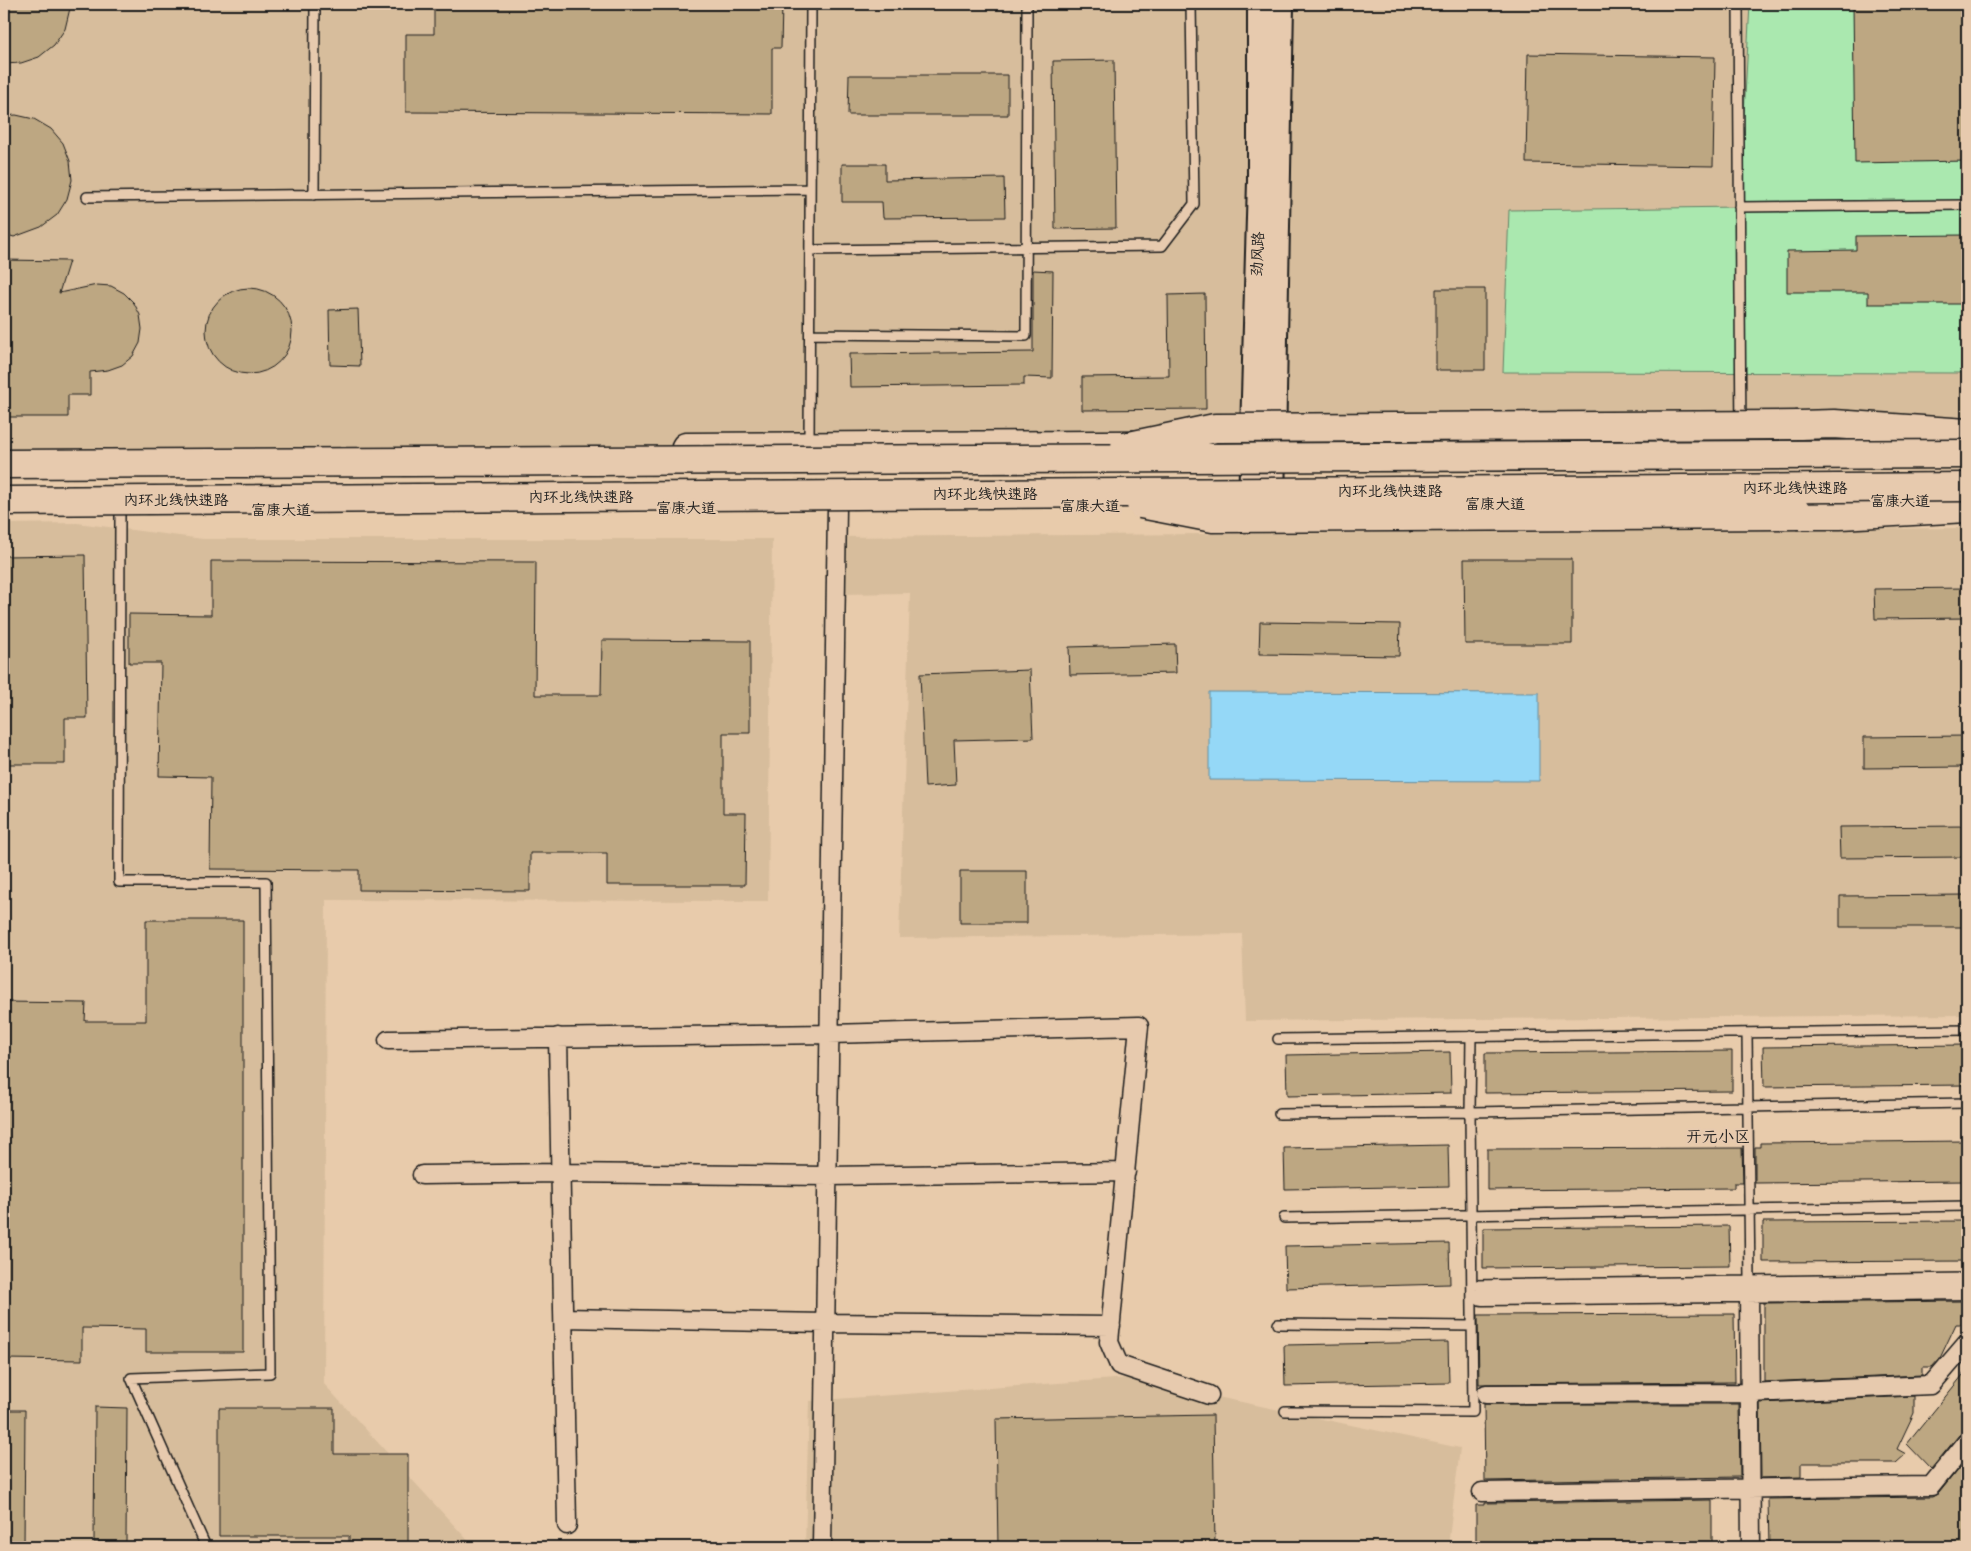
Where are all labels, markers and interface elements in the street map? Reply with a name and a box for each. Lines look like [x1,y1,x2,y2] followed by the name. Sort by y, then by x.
[1248,231,1268,277] street label: 劲风路
[1742,479,1848,498] street label: 内环北线快速路
[1337,482,1443,501] street label: 内环北线快速路
[932,485,1038,504] street label: 内环北线快速路
[528,488,634,507] street label: 内环北线快速路
[123,491,229,510] street label: 内环北线快速路
[1870,492,1930,511] street label: 富康大道
[1465,495,1525,514] street label: 富康大道
[1060,497,1120,516] street label: 富康大道
[656,499,716,518] street label: 富康大道
[251,501,311,520] street label: 富康大道
[1686,1127,1750,1147] district label: 开元小区

